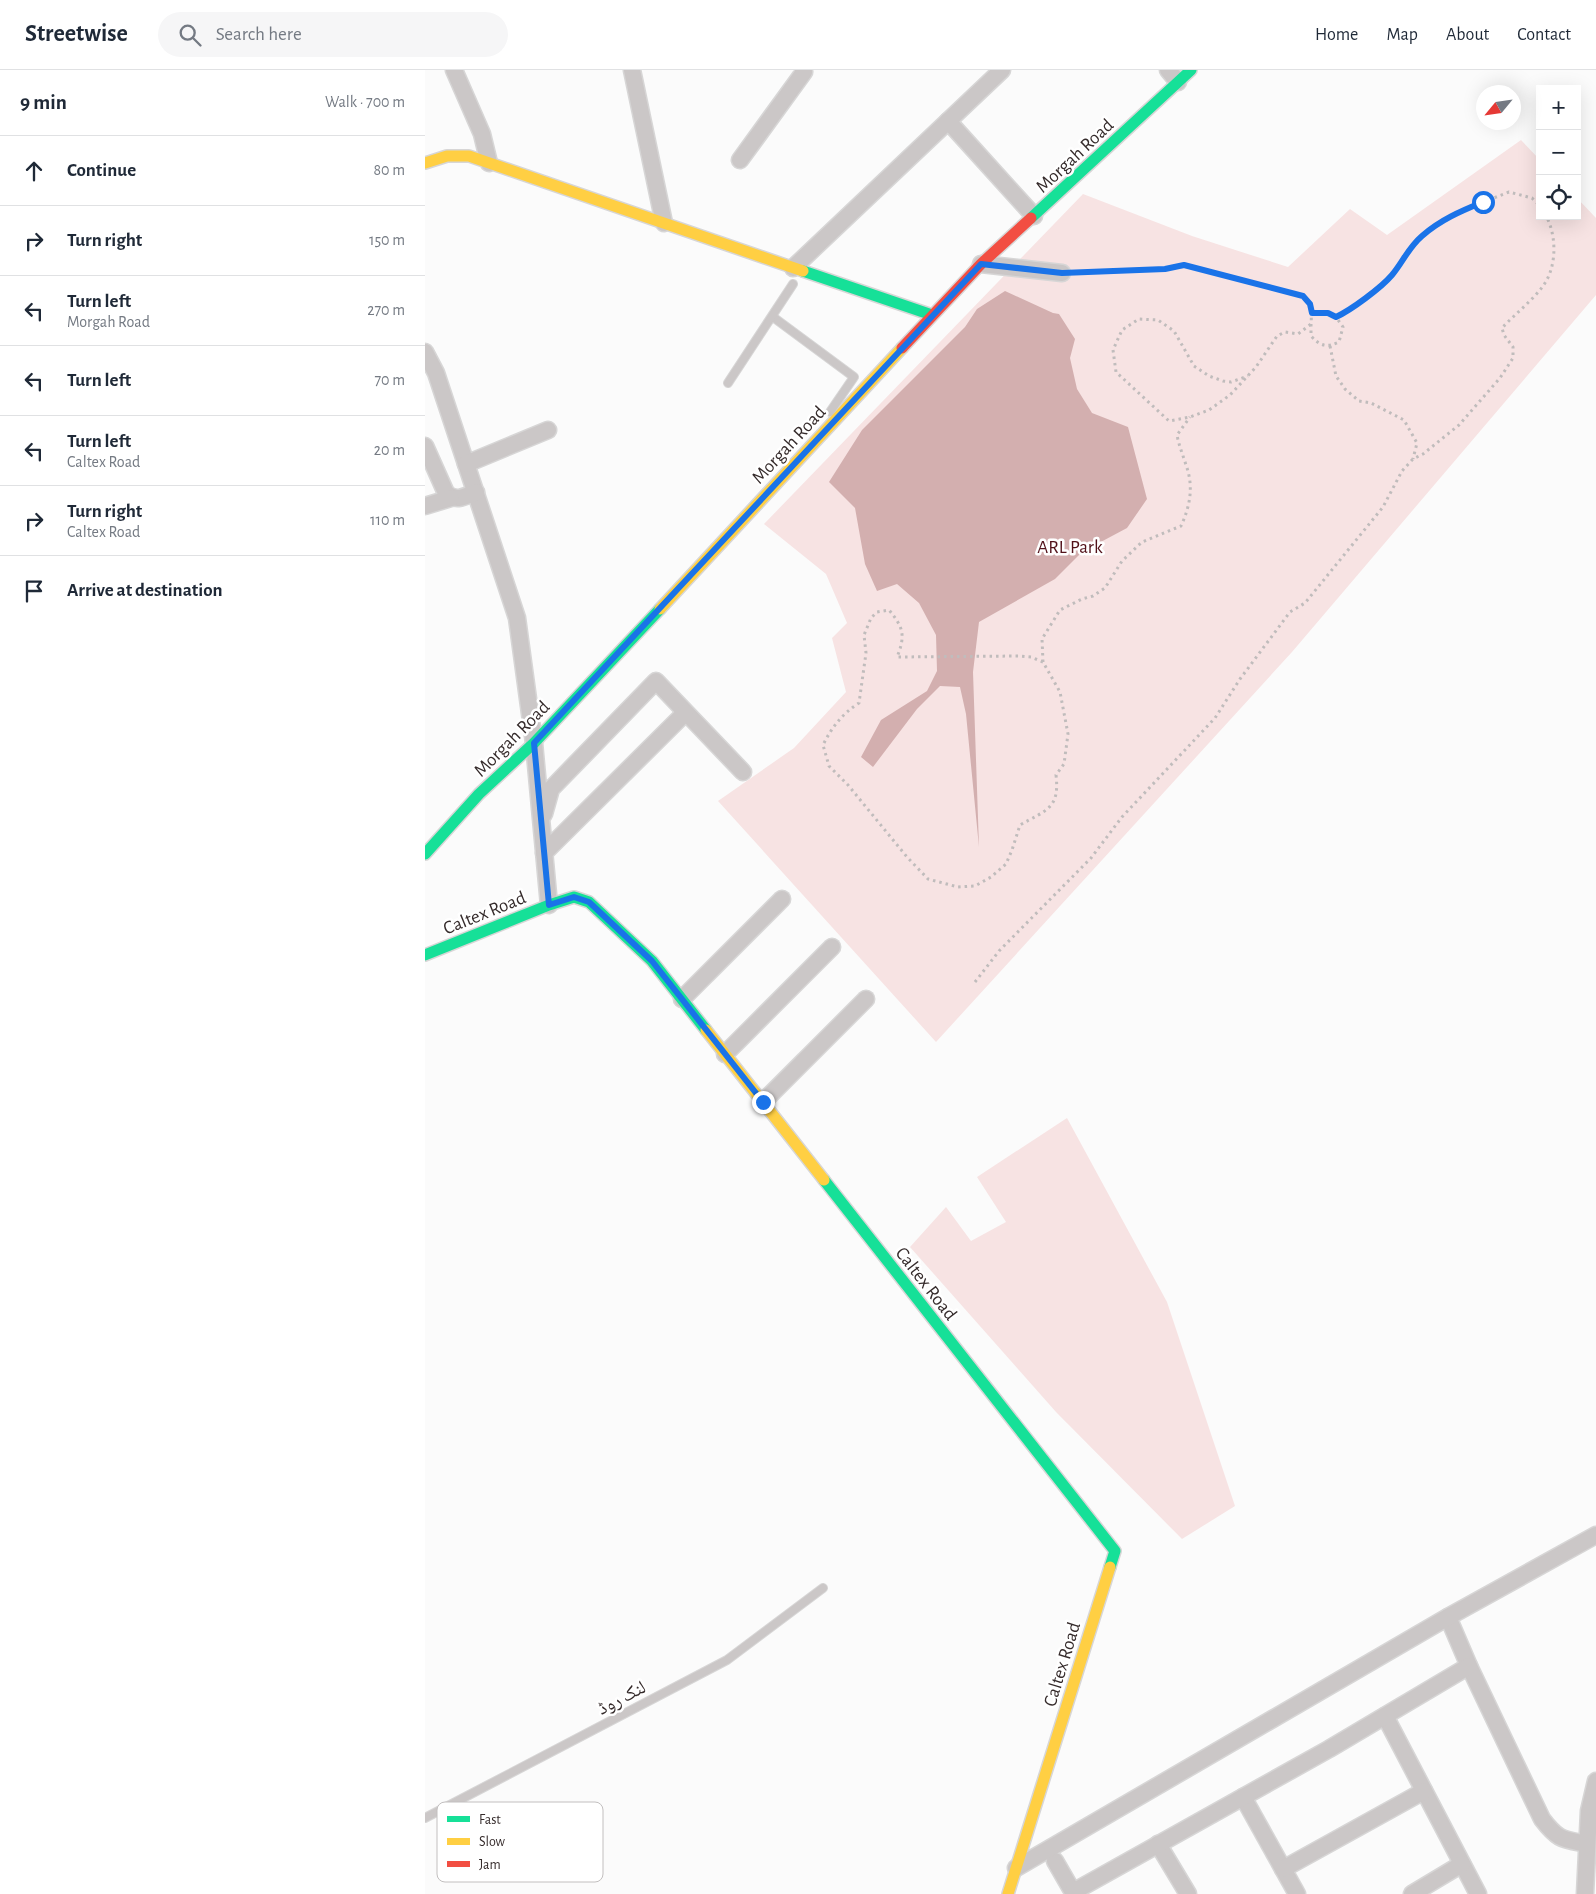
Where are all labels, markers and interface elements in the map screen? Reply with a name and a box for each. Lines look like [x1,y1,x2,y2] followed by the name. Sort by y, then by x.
[158,12,508,57] search box
[176,21,204,49] icon: search
[25,22,128,46] text: Streetwise
[216,25,302,44] text: Search here
[1315,26,1358,44] text: Home
[1386,26,1418,44] text: Map
[1446,26,1489,44] text: About
[1517,26,1571,44] text: Contact
[1476,85,1521,130] north arrow
[1536,85,1581,220] map controls
[1536,85,1581,130] button: +
[20,92,67,113] text: 9 min
[325,94,405,110] text: Walk · 700 m
[1033,115,1118,197] street label: Morgah Road
[1536,130,1581,175] button: −
[20,157,48,185] icon: ahead
[67,161,136,180] text: Continue
[374,162,405,178] text: 80 m
[1536,175,1581,220] button: locate
[1472,191,1495,214] route start
[20,227,48,255] icon: right
[67,231,142,250] text: Turn right
[369,232,405,248] text: 150 m
[67,292,131,311] text: Turn left
[20,297,48,325] icon: left
[367,302,405,318] text: 270 m
[67,314,150,330] text: Morgah Road
[20,367,48,395] icon: left
[67,371,131,390] text: Turn left
[374,372,405,388] text: 70 m
[749,402,830,488] street label: Morgah Road
[67,432,131,451] text: Turn left
[20,437,48,465] icon: left
[374,442,405,458] text: 20 m
[67,454,140,470] text: Caltex Road
[67,502,142,521] text: Turn right
[20,507,48,535] icon: right
[370,512,405,528] text: 110 m
[67,524,140,540] text: Caltex Road
[1037,538,1103,557] park label: ARL Park
[20,577,48,605] icon: arrive
[67,581,223,600] text: Arrive at destination
[471,697,554,781] street label: Morgah Road
[441,888,529,939] street label: Caltex Road
[752,1091,775,1114] route end
[892,1244,960,1324] street label: Caltex Road
[1041,1620,1084,1709] street label: Caltex Road
[594,1678,649,1720] street label: لنک روڈ
[437,1802,603,1882] legend
[479,1813,501,1827] text: Fast
[479,1835,506,1849] text: Slow
[479,1858,501,1872] text: Jam

